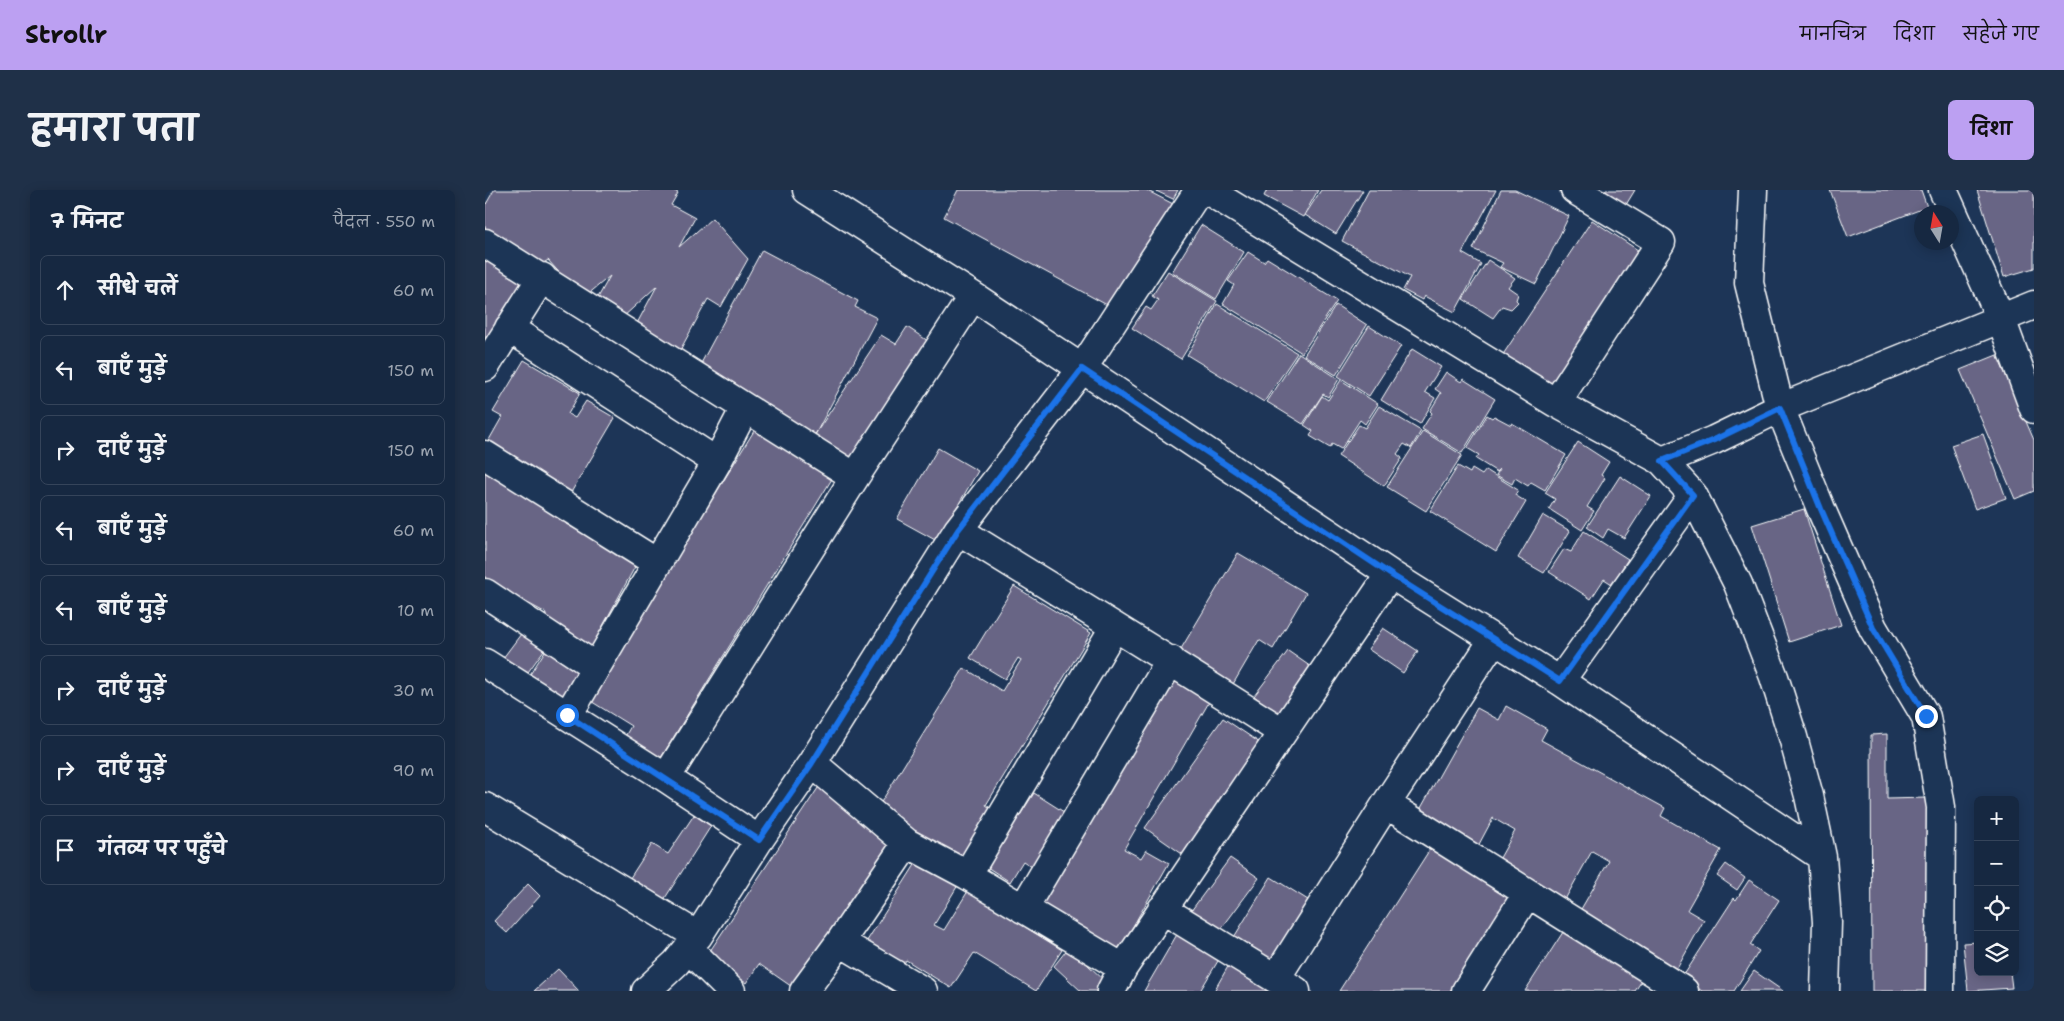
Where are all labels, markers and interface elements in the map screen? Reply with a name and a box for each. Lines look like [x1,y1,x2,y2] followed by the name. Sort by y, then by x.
[25,19,107,51] text: Strollr
[1800,22,1866,46] text: मानचित्र
[1894,22,1935,46] text: दिशा
[1963,22,2039,46] text: सहेजे गए
[1948,100,2034,160] button: दिशा
[30,104,198,151] text: हमारा पता
[1914,205,1959,250] north arrow
[50,207,123,235] text: 7 मिनट
[333,211,435,232] text: पैदल · 550 m
[51,276,79,304] icon: ahead
[98,276,177,301] text: सीधे चलें
[393,280,434,301] text: 60 m
[51,356,79,384] icon: left
[98,356,166,381] text: बाएँ मुड़ें
[387,360,434,381] text: 150 m
[51,436,79,464] icon: right
[98,436,166,461] text: दाएँ मुड़ें
[387,440,434,461] text: 150 m
[51,516,79,544] icon: left
[98,516,166,541] text: बाएँ मुड़ें
[393,520,434,541] text: 60 m
[51,596,79,624] icon: left
[98,596,166,621] text: बाएँ मुड़ें
[397,600,434,621] text: 10 m
[51,676,79,704] icon: right
[98,676,166,701] text: दाएँ मुड़ें
[393,680,434,701] text: 30 m
[556,704,579,727] route start
[1915,705,1938,728] route end
[51,756,79,784] icon: right
[98,756,166,781] text: दाएँ मुड़ें
[393,760,434,781] text: 90 m
[1974,796,2019,976] map controls
[1974,796,2019,841] button: +
[51,836,79,864] icon: arrive
[98,836,227,861] text: गंतव्य पर पहुँचे
[1974,841,2019,886] button: −
[1974,886,2019,931] button: locate
[1974,931,2019,976] button: layers

